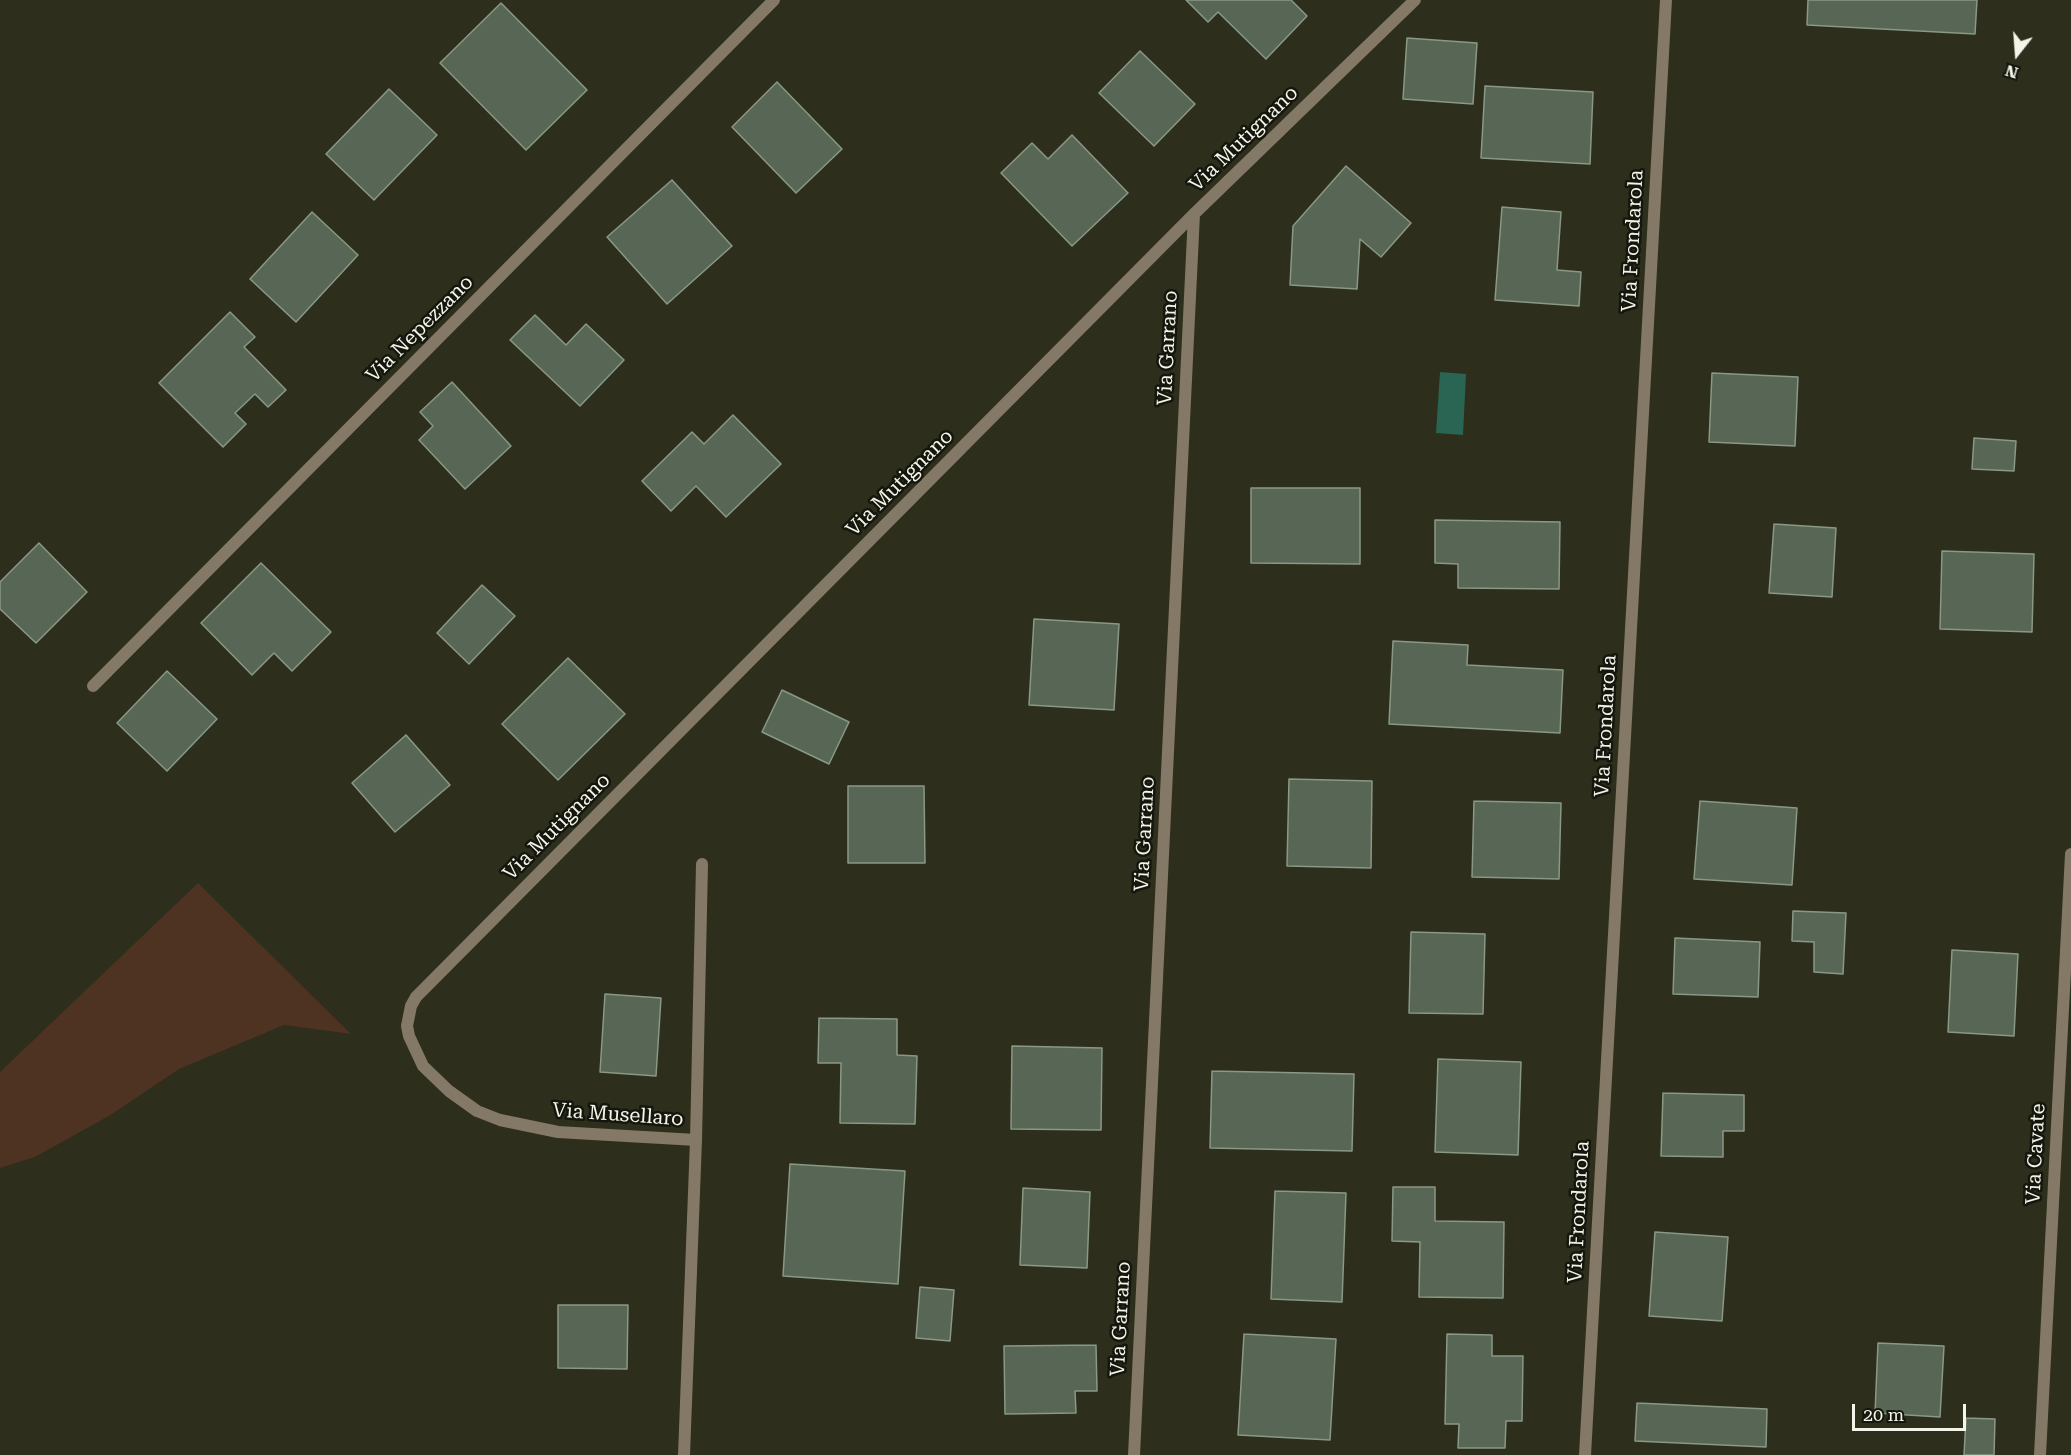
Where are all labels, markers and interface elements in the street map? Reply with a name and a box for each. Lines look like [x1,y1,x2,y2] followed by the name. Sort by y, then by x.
[1987,24,2047,84] north arrow
[2003,61,2020,83] text: N
[1185,81,1303,197] street label: Via Mutignano
[1617,169,1649,313] street label: Via Frondarola
[361,270,479,388] street label: Via Nepezzano
[1153,290,1183,406] street label: Via Garrano
[841,424,959,542] street label: Via Mutignano
[1590,654,1622,798] street label: Via Frondarola
[498,768,616,886] street label: Via Mutignano
[1130,776,1160,892] street label: Via Garrano
[552,1098,684,1132] street label: Via Musellaro
[2021,1103,2051,1205] street label: Via Cavate
[1563,1140,1595,1284] street label: Via Frondarola
[1106,1261,1136,1377] street label: Via Garrano
[1855,1392,1969,1430] scale bar
[1863,1404,1904,1425] text: 20 m

